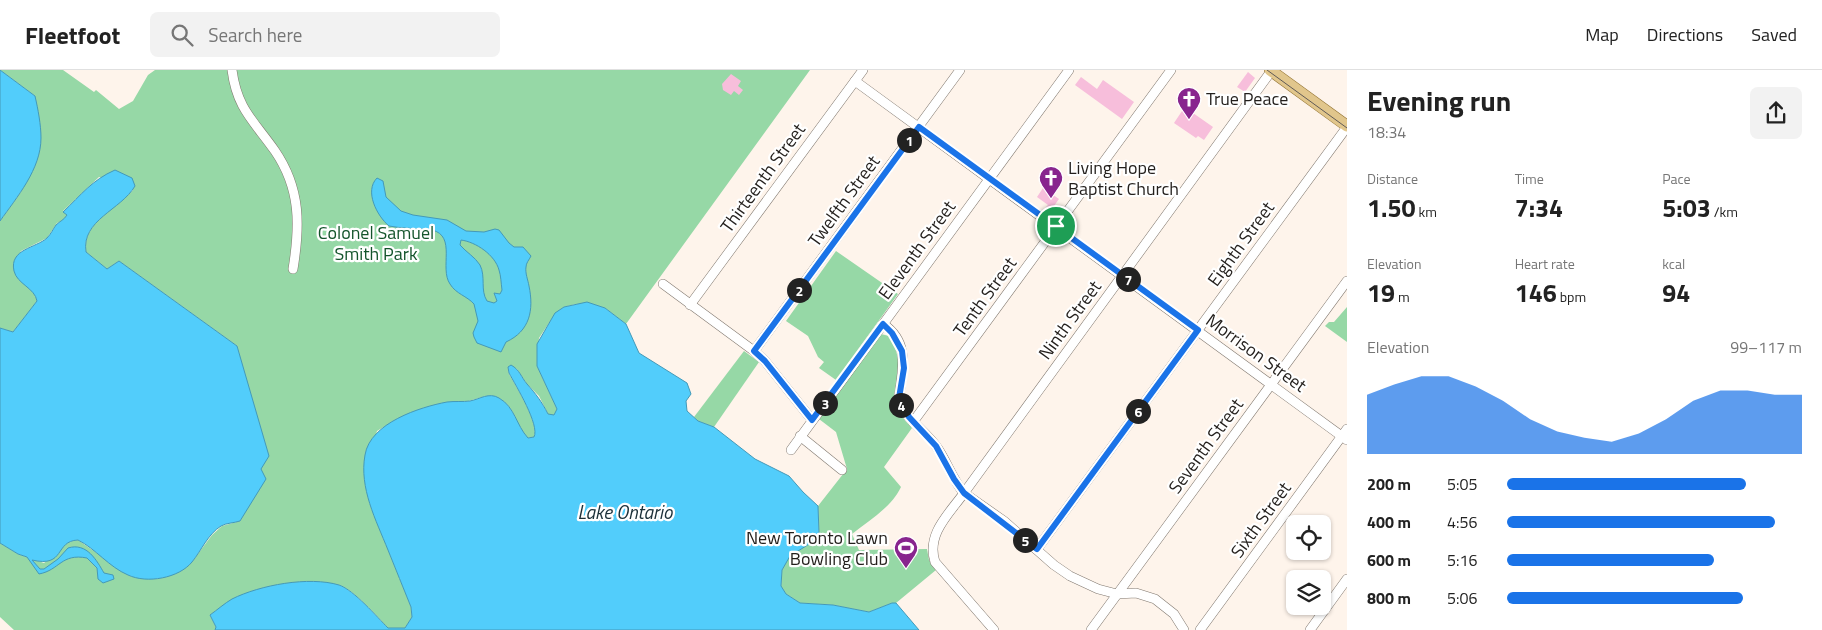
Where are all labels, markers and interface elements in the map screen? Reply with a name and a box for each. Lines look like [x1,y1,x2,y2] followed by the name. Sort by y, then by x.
[150,12,500,57] search box
[25,17,120,53] text: Fleetfoot
[208,20,302,49] text: Search here
[168,21,196,49] icon: search
[1585,21,1619,48] text: Map
[1647,21,1723,48] text: Directions
[1751,21,1797,48] text: Saved
[1367,79,1511,122] text: Evening run
[1206,85,1288,112] place label: True Peace
[1176,86,1202,120] church icon: True Peace
[1750,87,1802,139] button: share
[714,117,812,238] street label: Thirteenth Street
[1367,120,1406,144] text: 18:34
[896,128,922,152] pin: 1
[906,130,913,151] text: 1
[801,149,886,252] street label: Twelfth Street
[1068,154,1179,202] place label: Living Hope Baptist Church
[1038,165,1064,199] church icon: Living Hope Baptist Church
[1367,168,1418,189] text: Distance
[1515,168,1544,189] text: Time
[1662,168,1691,189] text: Pace
[1367,189,1415,227] text: 1.50
[1515,189,1563,227] text: 7:34
[1662,189,1711,227] text: 5:03
[871,194,962,305] street label: Eleventh Street
[1201,195,1281,292] street label: Eighth Street
[1415,201,1437,222] text: km
[1711,201,1738,222] text: /km
[1035,205,1077,247] pin
[1042,212,1070,240] icon: arrive
[318,219,434,267] park label: Colonel Samuel Smith Park
[946,251,1023,342] street label: Tenth Street
[1367,253,1421,274] text: Elevation
[1515,253,1575,274] text: Heart rate
[1662,253,1685,274] text: kcal
[1116,266,1140,292] pin: 7
[1125,269,1132,290] text: 7
[1032,274,1108,365] street label: Ninth Street
[1367,274,1395,312] text: 19
[1515,274,1557,312] text: 146
[1662,274,1690,312] text: 94
[786,278,812,302] pin: 2
[796,280,803,301] text: 2
[1395,286,1410,307] text: m
[1557,286,1586,307] text: bpm
[1200,307,1313,399] street label: Morrison Street
[1367,335,1429,359] text: Elevation
[1730,335,1802,359] text: 99–117 m
[812,390,838,416] pin: 3
[888,392,914,418] pin: 4
[1162,392,1250,499] street label: Seventh Street
[822,393,829,414] text: 3
[898,395,905,416] text: 4
[1126,398,1150,424] pin: 6
[1135,401,1142,422] text: 6
[1367,472,1411,496] text: 200 m
[1447,472,1477,496] text: 5:05
[1224,476,1298,563] street label: Sixth Street
[578,497,673,526] water label: Lake Ontario
[1367,510,1411,534] text: 400 m
[1447,510,1477,534] text: 4:56
[1286,515,1331,615] map controls
[1286,515,1331,560] button: locate
[746,524,888,572] place label: New Toronto Lawn Bowling Club
[1012,528,1038,552] pin: 5
[1022,530,1029,551] text: 5
[893,535,919,569] sports icon: New Toronto Lawn Bowling Club
[1367,548,1411,572] text: 600 m
[1447,548,1477,572] text: 5:16
[1286,570,1331,615] button: layers
[1367,586,1411,610] text: 800 m
[1447,586,1477,610] text: 5:06

